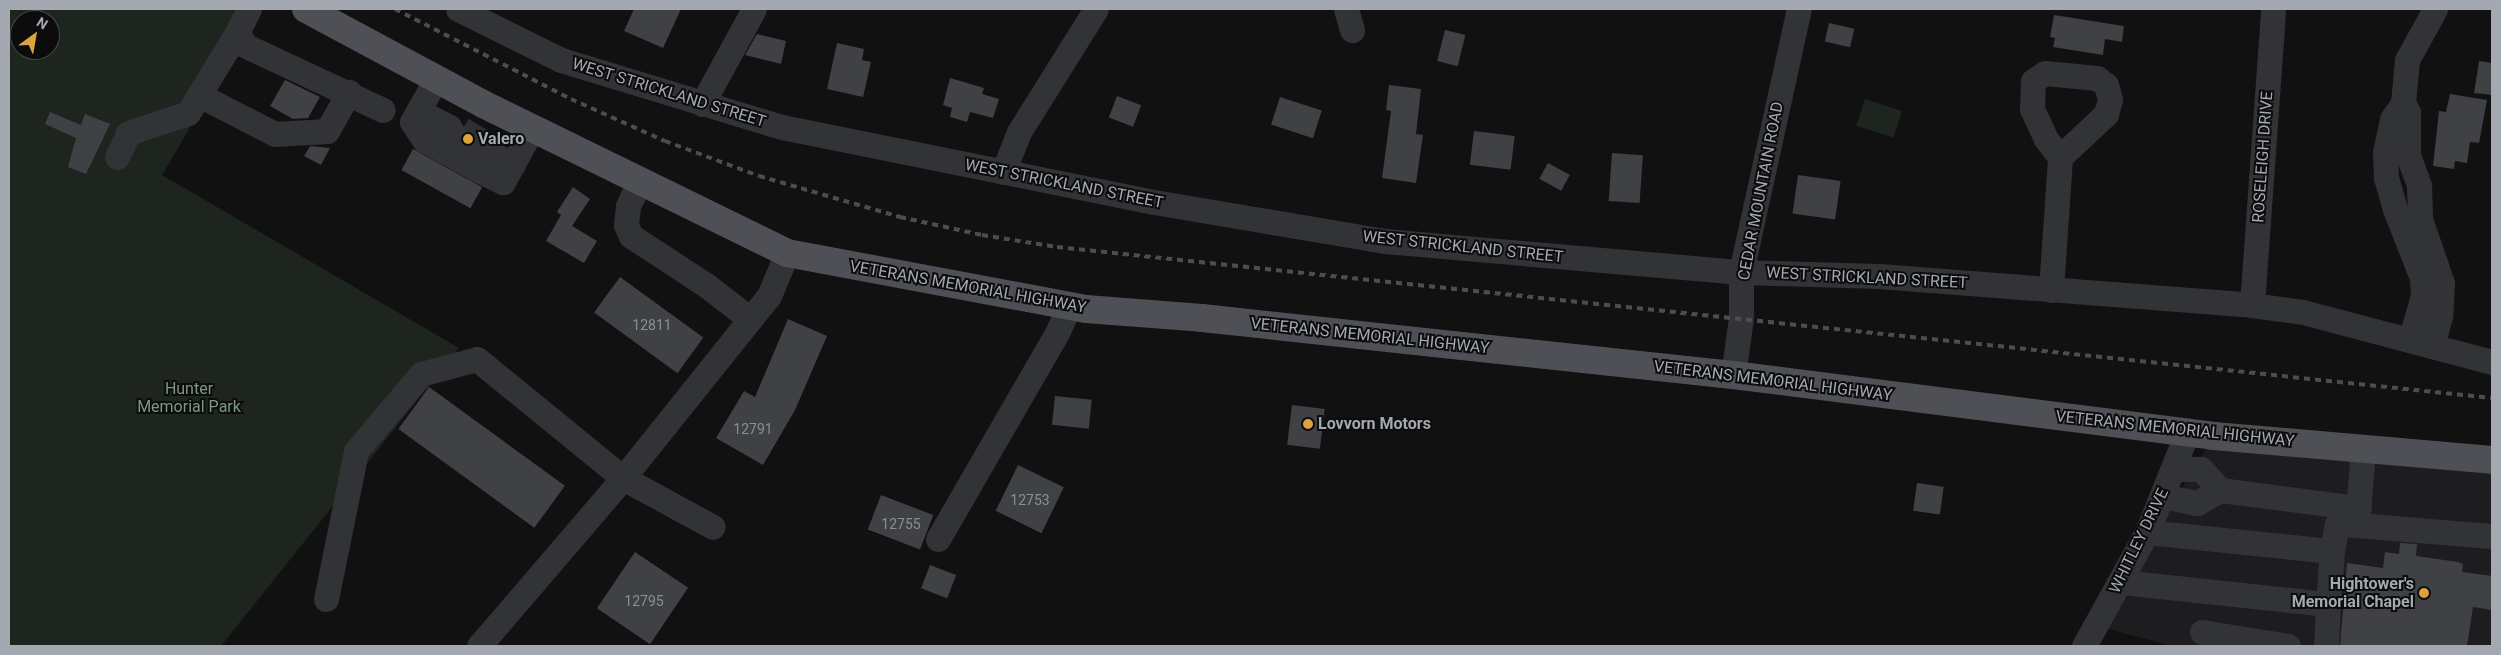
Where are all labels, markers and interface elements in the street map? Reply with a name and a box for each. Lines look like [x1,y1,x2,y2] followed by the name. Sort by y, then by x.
[10,10,60,60] north arrow
[34,14,51,33] text: N
[570,54,768,132] street label: WEST STRICKLAND STREET
[2249,91,2277,223] street label: ROSELEIGH DRIVE
[1734,100,1788,282] street label: CEDAR MOUNTAIN ROAD
[478,129,524,149] place label: Valero
[462,133,474,145] marker: Valero
[963,155,1165,213] street label: WEST STRICKLAND STREET
[1362,227,1564,267] street label: WEST STRICKLAND STREET
[848,257,1088,317] street label: VETERANS MEMORIAL HIGHWAY
[1766,263,1968,293] street label: WEST STRICKLAND STREET
[1250,314,1490,358] street label: VETERANS MEMORIAL HIGHWAY
[632,317,672,333] house number: 12811
[1653,357,1893,405] street label: VETERANS MEMORIAL HIGHWAY
[137,379,241,417] park label: Hunter Memorial Park
[2055,407,2295,451] street label: VETERANS MEMORIAL HIGHWAY
[1318,414,1431,434] place label: Lovvorn Motors
[1302,418,1314,430] marker: Lovvorn Motors
[733,421,773,437] house number: 12791
[2105,485,2173,597] street label: WHITLEY DRIVE
[1010,492,1050,508] house number: 12753
[881,516,921,532] house number: 12755
[2292,574,2414,612] place label: Hightower's Memorial Chapel
[2418,587,2430,599] marker: Hightower's Memorial Chapel
[624,593,664,609] house number: 12795

